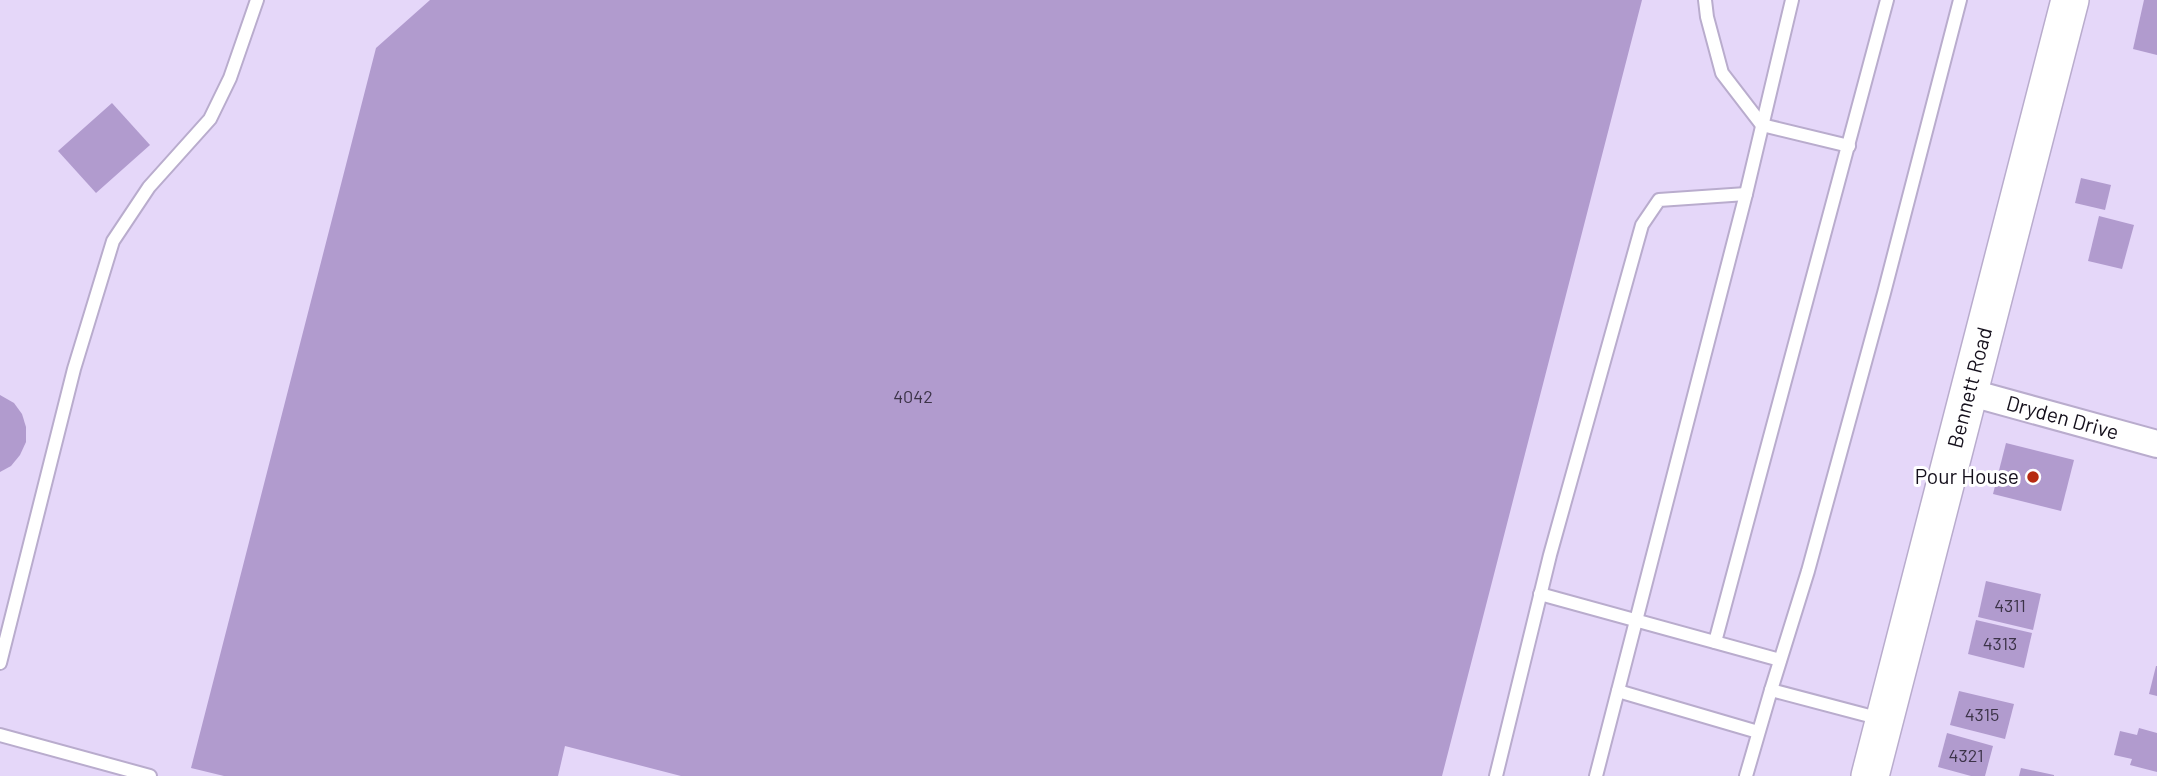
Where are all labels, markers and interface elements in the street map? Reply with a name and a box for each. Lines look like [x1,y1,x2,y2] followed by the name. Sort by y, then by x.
[1941,324,1996,450] street label: Bennett Road
[893,385,933,407] house number: 4042
[2004,389,2122,444] street label: Dryden Drive
[1915,463,2019,488] place label: Pour House
[2025,469,2041,485] marker: Pour House
[1994,594,2026,616] house number: 4311
[1983,632,2017,654] house number: 4313
[1965,703,1999,725] house number: 4315
[1949,744,1983,766] house number: 4321

